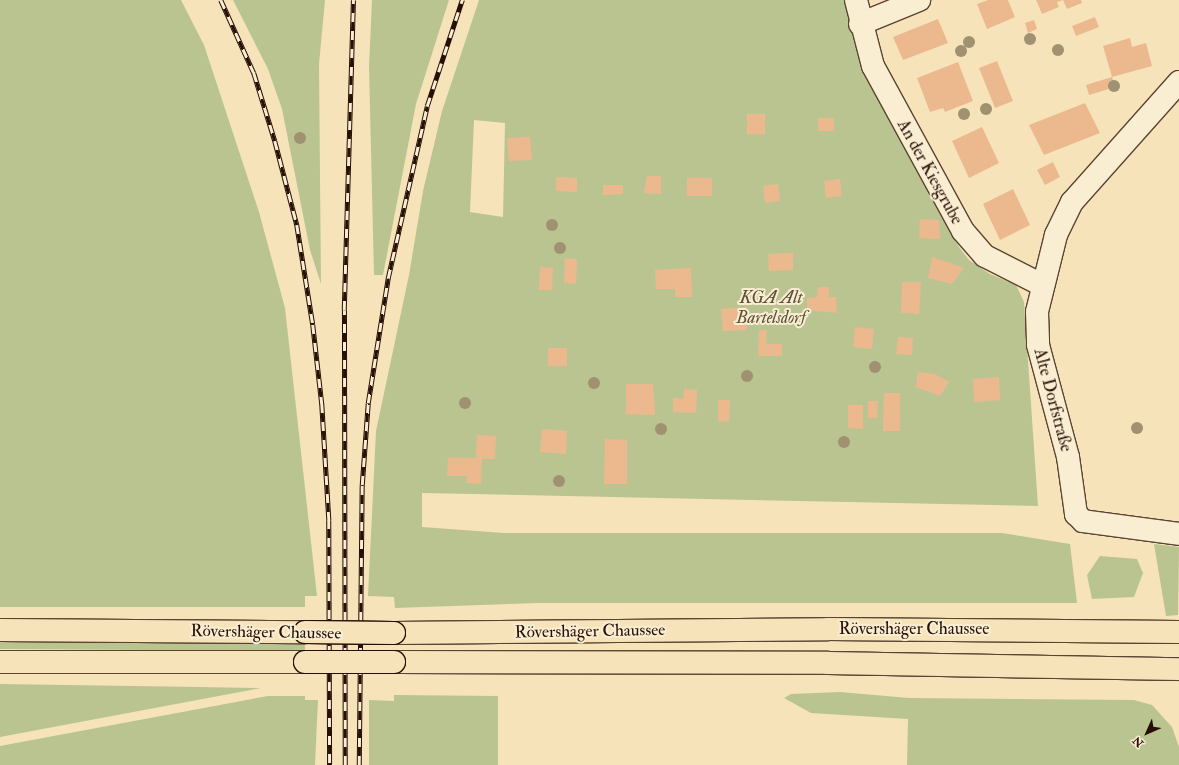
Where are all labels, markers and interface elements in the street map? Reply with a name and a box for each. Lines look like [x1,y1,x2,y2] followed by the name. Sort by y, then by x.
[893,116,967,228] street label: An der Kiesgrube
[736,288,806,328] park label: KGA Alt Bartelsdorf
[1029,346,1077,454] street label: Alte Dorfstraße
[514,619,666,643] street label: Rövershäger Chaussee
[839,619,989,639] street label: Rövershäger Chaussee
[190,620,342,644] street label: Rövershäger Chaussee
[1127,713,1167,753] north arrow
[1130,734,1146,750] text: N

